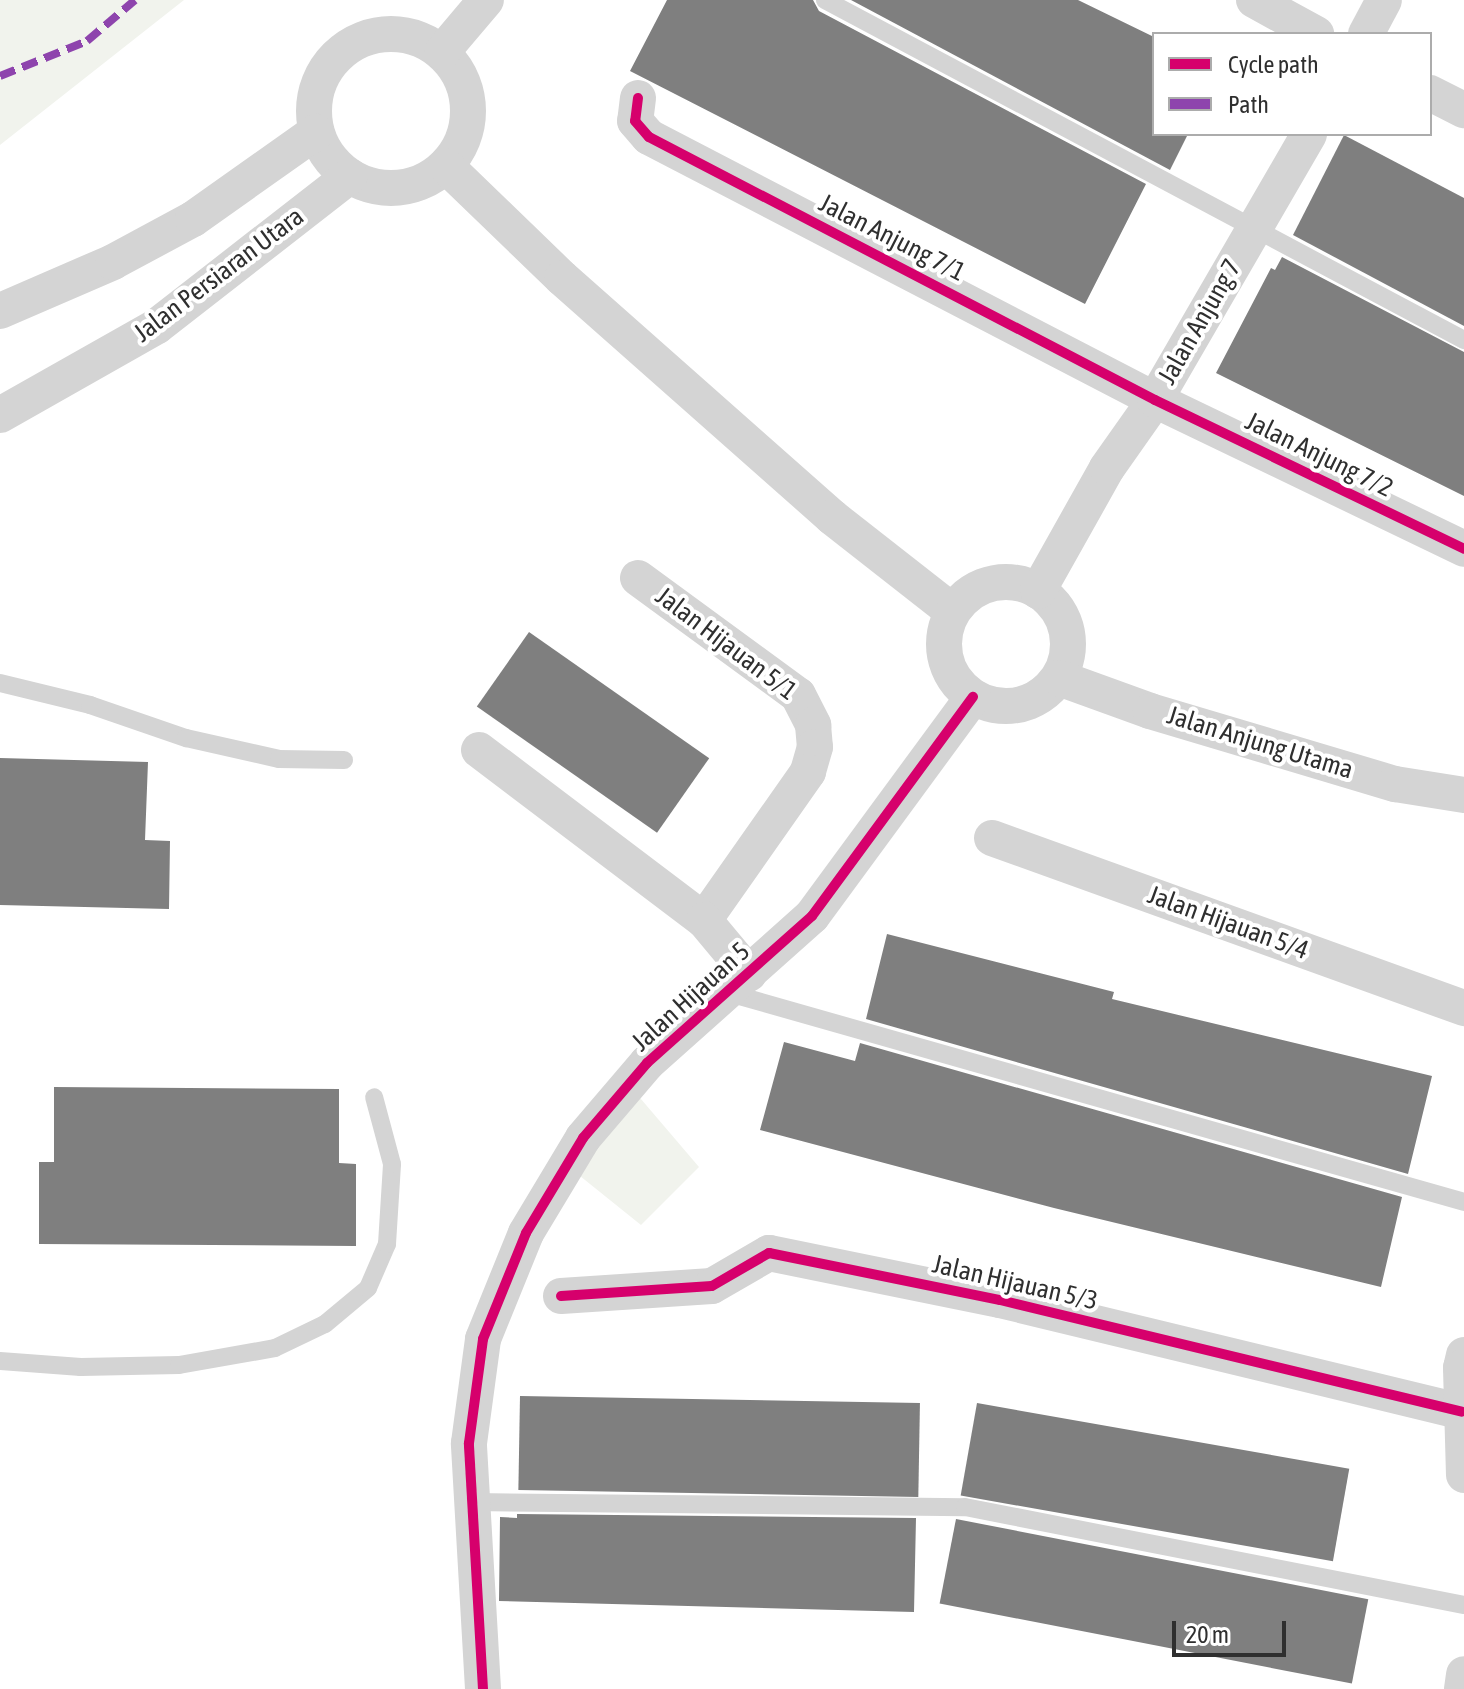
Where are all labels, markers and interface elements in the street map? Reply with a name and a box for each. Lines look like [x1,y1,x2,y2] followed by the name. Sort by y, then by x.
[1152,32,1432,136] legend
[1228,51,1319,78] text: Cycle path
[1228,91,1269,118] text: Path
[814,188,970,288] street label: Jalan Anjung 7/1
[128,201,310,349] street label: Jalan Persiaran Utara
[1152,254,1248,390] street label: Jalan Anjung 7
[1240,406,1398,504] street label: Jalan Anjung 7/2
[649,581,803,707] street label: Jalan Hijauan 5/1
[1163,700,1357,786] street label: Jalan Anjung Utama
[1143,879,1313,967] street label: Jalan Hijauan 5/4
[626,936,756,1058] street label: Jalan Hijauan 5
[929,1249,1101,1317] street label: Jalan Hijauan 5/3
[1176,1605,1290,1655] scale bar
[1186,1621,1229,1648] text: 20 m

